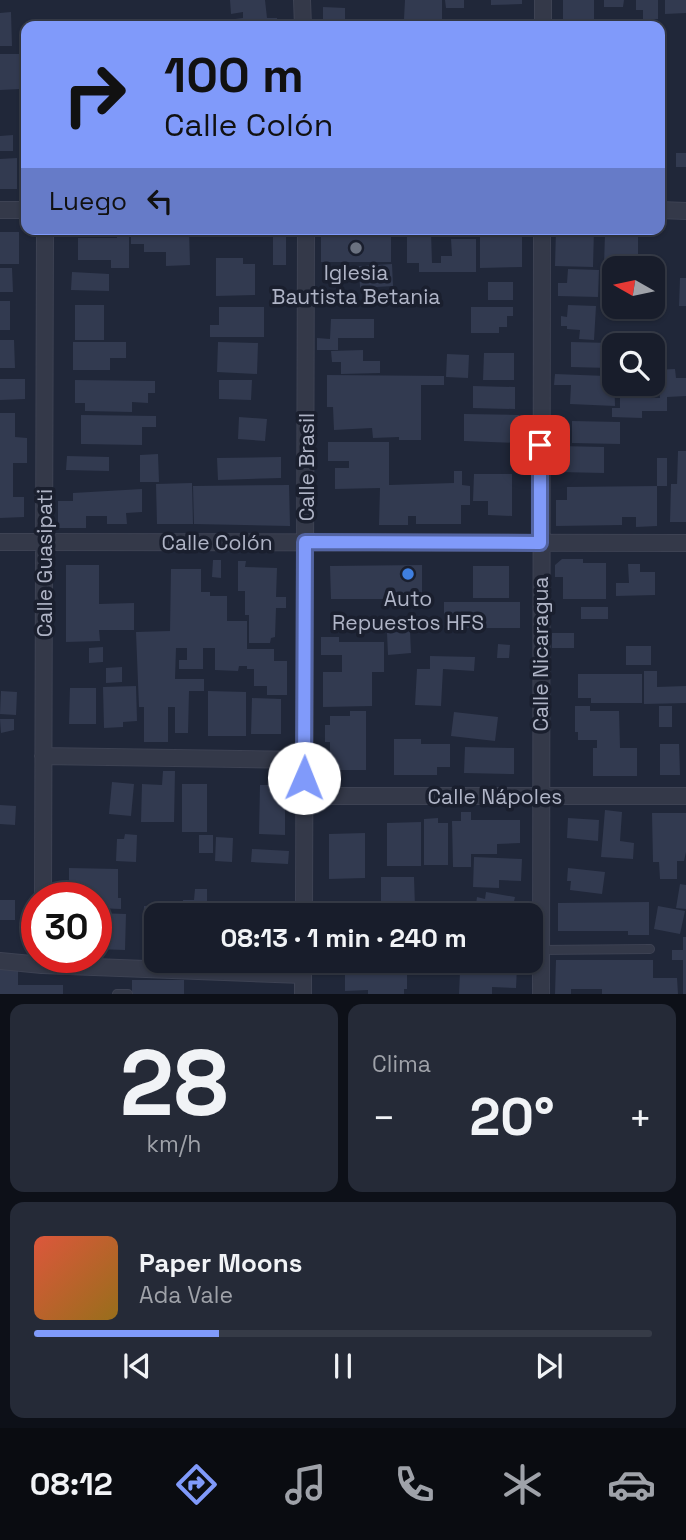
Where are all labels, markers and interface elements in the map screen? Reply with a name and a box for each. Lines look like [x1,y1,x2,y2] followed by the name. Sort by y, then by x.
[164,44,304,106] text: 100 m
[49,49,140,140] icon: right
[164,105,333,145] text: Calle Colón
[141,182,179,220] icon: left
[49,184,127,218] text: Luego
[348,240,364,256] marker: Iglesia Bautista Betania
[602,256,665,318] north arrow
[602,256,665,396] map controls
[272,259,440,310] place label: Iglesia Bautista Betania
[602,333,665,396] button: search
[293,413,320,521] street label: Calle Brasil
[510,415,570,475] pin
[521,426,559,464] icon: arrive
[31,489,58,637] street label: Calle Guasipati
[161,529,273,556] street label: Calle Colón
[400,566,416,582] marker: Auto Repuestos HFS
[527,576,554,732] street label: Calle Nicaragua
[332,585,484,636] place label: Auto Repuestos HFS
[267,741,341,815] position arrow
[428,783,562,810] street label: Calle Nápoles
[21,882,112,973] speed limit sign: 30
[220,921,467,955] text: 08:13 · 1 min · 240 m
[120,1025,228,1142] text: 28
[372,1049,431,1079] text: Clima
[469,1084,555,1150] text: 20°
[372,1094,396,1142] text: −
[628,1094,652,1142] text: +
[147,1129,201,1159] text: km/h
[139,1246,302,1280] text: Paper Moons
[139,1280,233,1310] text: Ada Vale
[118,1347,156,1385] icon: previous
[324,1347,362,1385] icon: pause
[530,1347,568,1385] icon: next
[172,1460,221,1509] icon: directions
[281,1460,330,1509] icon: music
[390,1460,439,1509] icon: phone
[498,1460,547,1509] icon: climate
[607,1460,656,1509] icon: car
[30,1464,113,1504] text: 08:12

